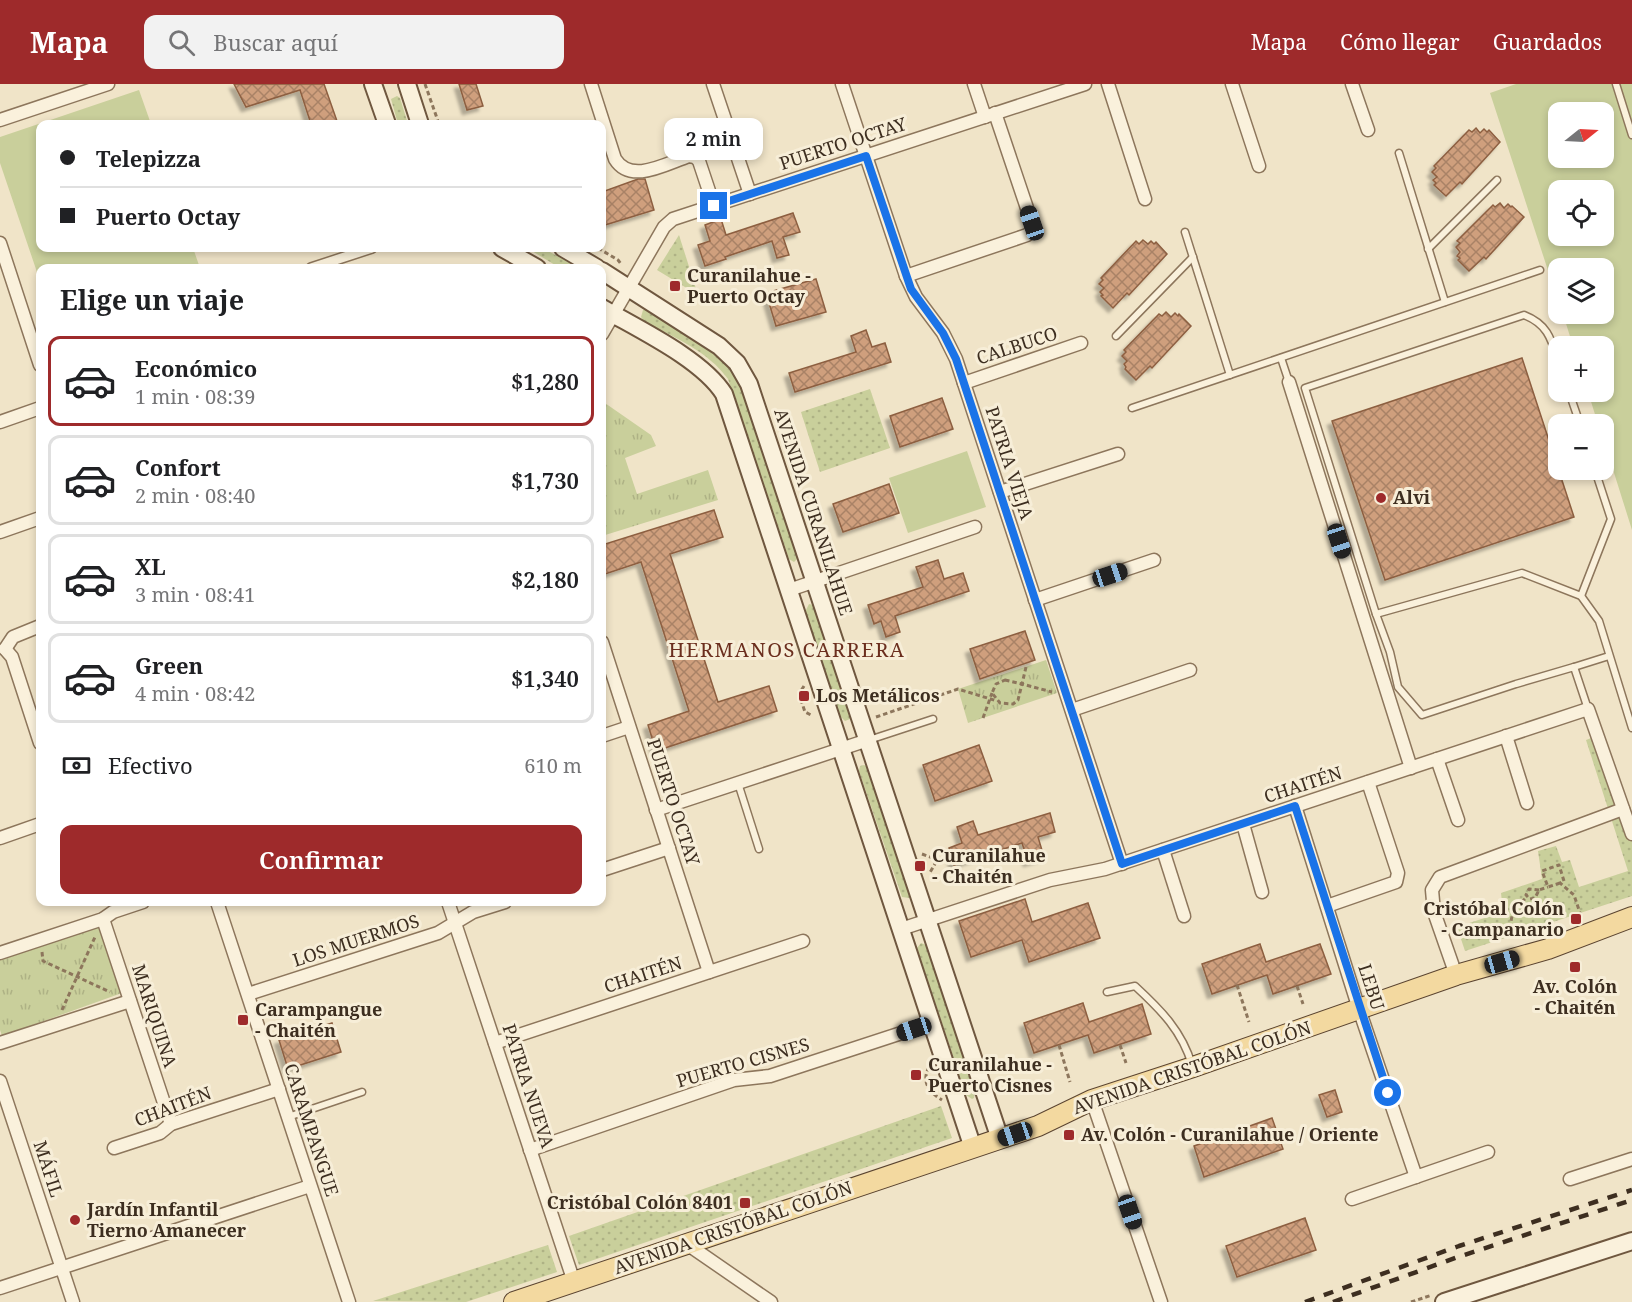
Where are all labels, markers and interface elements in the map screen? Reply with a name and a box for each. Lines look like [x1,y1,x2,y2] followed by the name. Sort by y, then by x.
[144,15,564,69] search box
[30,23,108,61] text: Mapa
[165,26,198,59] icon: search
[213,27,338,57] text: Buscar aquí
[1251,28,1307,56] text: Mapa
[1340,28,1460,56] text: Cómo llegar
[1493,28,1602,56] text: Guardados
[1548,102,1614,168] north arrow
[1548,102,1614,480] map controls
[776,111,910,175] street label: PUERTO OCTAY
[664,119,764,161] callout: 2 min
[686,125,741,152] text: 2 min
[96,143,201,173] text: Telepizza
[1548,180,1614,246] button: locate
[700,192,727,219] route end
[96,201,240,231] text: Puerto Octay
[1018,203,1046,243] car
[1548,258,1614,324] button: layers
[687,263,811,308] place label: Curanilahue - Puerto Octay
[668,279,682,293] marker: Curanilahue - Puerto Octay
[60,281,244,318] text: Elige un viaje
[973,321,1060,369] street label: CALBUCO
[1548,336,1614,402] button: +
[135,353,257,383] text: Económico
[63,354,117,408] icon: car
[511,366,579,396] text: $1,280
[135,383,255,410] text: 1 min · 08:39
[980,403,1040,523] street label: PATRIA VIEJA
[769,405,859,618] street label: AVENIDA CURANILAHUE
[1548,414,1614,480] button: −
[135,452,221,482] text: Confort
[63,453,117,507] icon: car
[511,465,579,495] text: $1,730
[135,482,255,509] text: 2 min · 08:40
[1393,485,1431,509] place label: Alvi
[1374,491,1388,505] marker: Alvi
[1325,521,1353,561] car
[135,551,166,581] text: XL
[63,552,117,606] icon: car
[1090,561,1130,589] car
[511,564,579,594] text: $2,180
[135,581,255,608] text: 3 min · 08:41
[669,636,905,663] district label: HERMANOS CARRERA
[135,650,203,680] text: Green
[63,651,117,705] icon: car
[511,663,579,693] text: $1,340
[135,680,255,707] text: 4 min · 08:42
[816,683,940,707] place label: Los Metálicos
[797,689,811,703] marker: Los Metálicos
[642,735,706,869] street label: PUERTO OCTAY
[60,749,93,782] icon: cash
[108,750,193,780] text: Efectivo
[524,752,582,779] text: 610 m
[1261,760,1345,808] street label: CHAITÉN
[60,825,582,894] button: Confirmar
[932,843,1046,888] place label: Curanilahue - Chaitén
[913,859,927,873] marker: Curanilahue - Chaitén
[1423,896,1564,941] place label: Cristóbal Colón - Campanario
[289,908,422,972] street label: LOS MUERMOS
[1569,912,1583,926] marker: Cristóbal Colón - Campanario
[1482,948,1522,976] car
[601,950,685,998] street label: CHAITÉN
[1568,960,1582,974] marker: Av. Colón - Chaitén
[127,961,183,1071] street label: MARIQUINA
[1353,961,1391,1013] street label: LEBU
[1533,974,1617,1019] place label: Av. Colón - Chaitén
[255,997,382,1042] place label: Carampangue - Chaitén
[236,1013,250,1027] marker: Carampangue - Chaitén
[894,1015,934,1043] car
[1069,1015,1314,1119] street label: AVENIDA CRISTÓBAL COLÓN
[498,1020,560,1151] street label: PATRIA NUEVA
[673,1032,812,1093] street label: PUERTO CISNES
[928,1052,1053,1097] place label: Curanilahue - Puerto Cisnes
[279,1060,345,1199] street label: CARAMPANGUE
[909,1068,923,1082] marker: Curanilahue - Puerto Cisnes
[1374,1079,1401,1106] route start
[131,1080,215,1132] street label: CHAITÉN
[995,1120,1035,1148] car
[1081,1122,1379,1146] place label: Av. Colón - Curanilahue / Oriente
[1062,1128,1076,1142] marker: Av. Colón - Curanilahue / Oriente
[29,1137,69,1200] street label: MÁFIL
[610,1175,855,1279] street label: AVENIDA CRISTÓBAL COLÓN
[547,1190,733,1214] place label: Cristóbal Colón 8401
[1116,1192,1144,1232] car
[738,1196,752,1210] marker: Cristóbal Colón 8401
[86,1197,247,1242] place label: Jardín Infantil Tierno Amanecer
[68,1213,82,1227] marker: Jardín Infantil Tierno Amanecer

